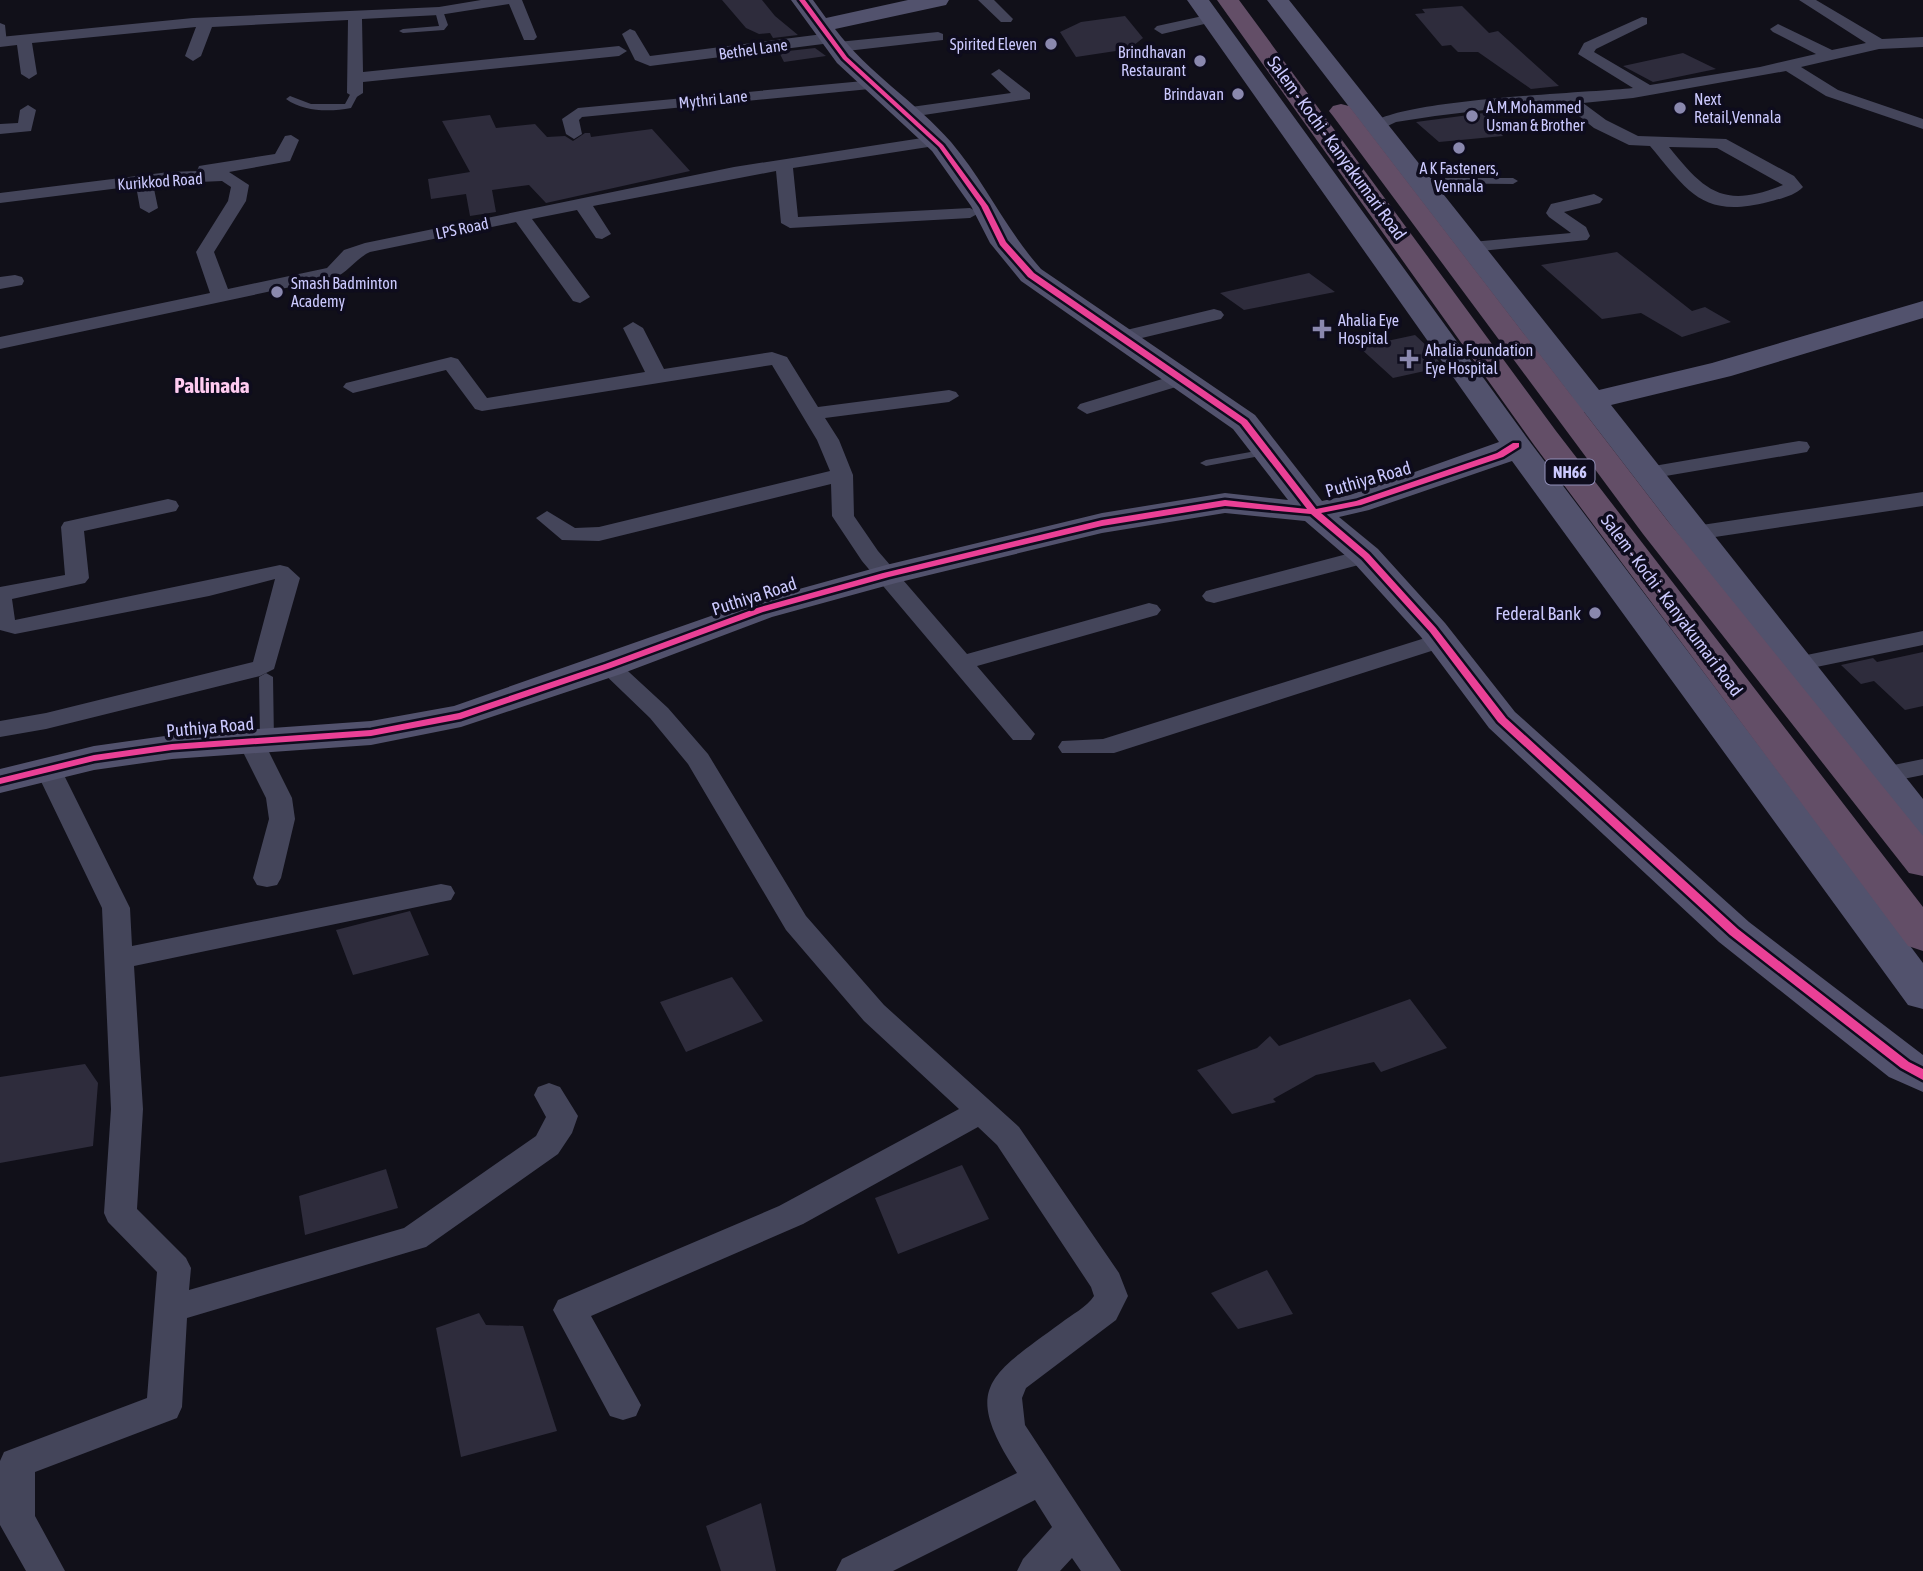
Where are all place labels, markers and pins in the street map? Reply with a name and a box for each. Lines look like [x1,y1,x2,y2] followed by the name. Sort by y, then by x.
[950,35,1037,54] place label: Spirited Eleven
[1043,36,1059,52] marker: Spirited Eleven
[1118,43,1186,79] place label: Brindhavan Restaurant
[1192,53,1208,69] marker: Brindhavan Restaurant
[1164,85,1224,103] place label: Brindavan
[1230,86,1246,102] marker: Brindavan
[1694,90,1781,126] place label: Next Retail,Vennala
[1486,98,1585,134] place label: A.M.Mohammed Usman & Brother
[1672,100,1688,116] marker: Next Retail,Vennala
[1464,108,1480,124] marker: A.M.Mohammed Usman & Brother
[1451,140,1467,156] marker: A K Fasteners, Vennala
[1419,159,1499,195] place label: A K Fasteners, Vennala
[291,274,398,311] place label: Smash Badminton Academy
[269,284,285,300] marker: Smash Badminton Academy
[1338,311,1399,348] place label: Ahalia Eye Hospital
[1312,319,1332,339] marker: Ahalia Eye Hospital
[1425,341,1533,378] place label: Ahalia Foundation Eye Hospital
[1399,349,1419,369] marker: Ahalia Foundation Eye Hospital
[1495,603,1581,624] place label: Federal Bank
[1587,605,1603,621] marker: Federal Bank

